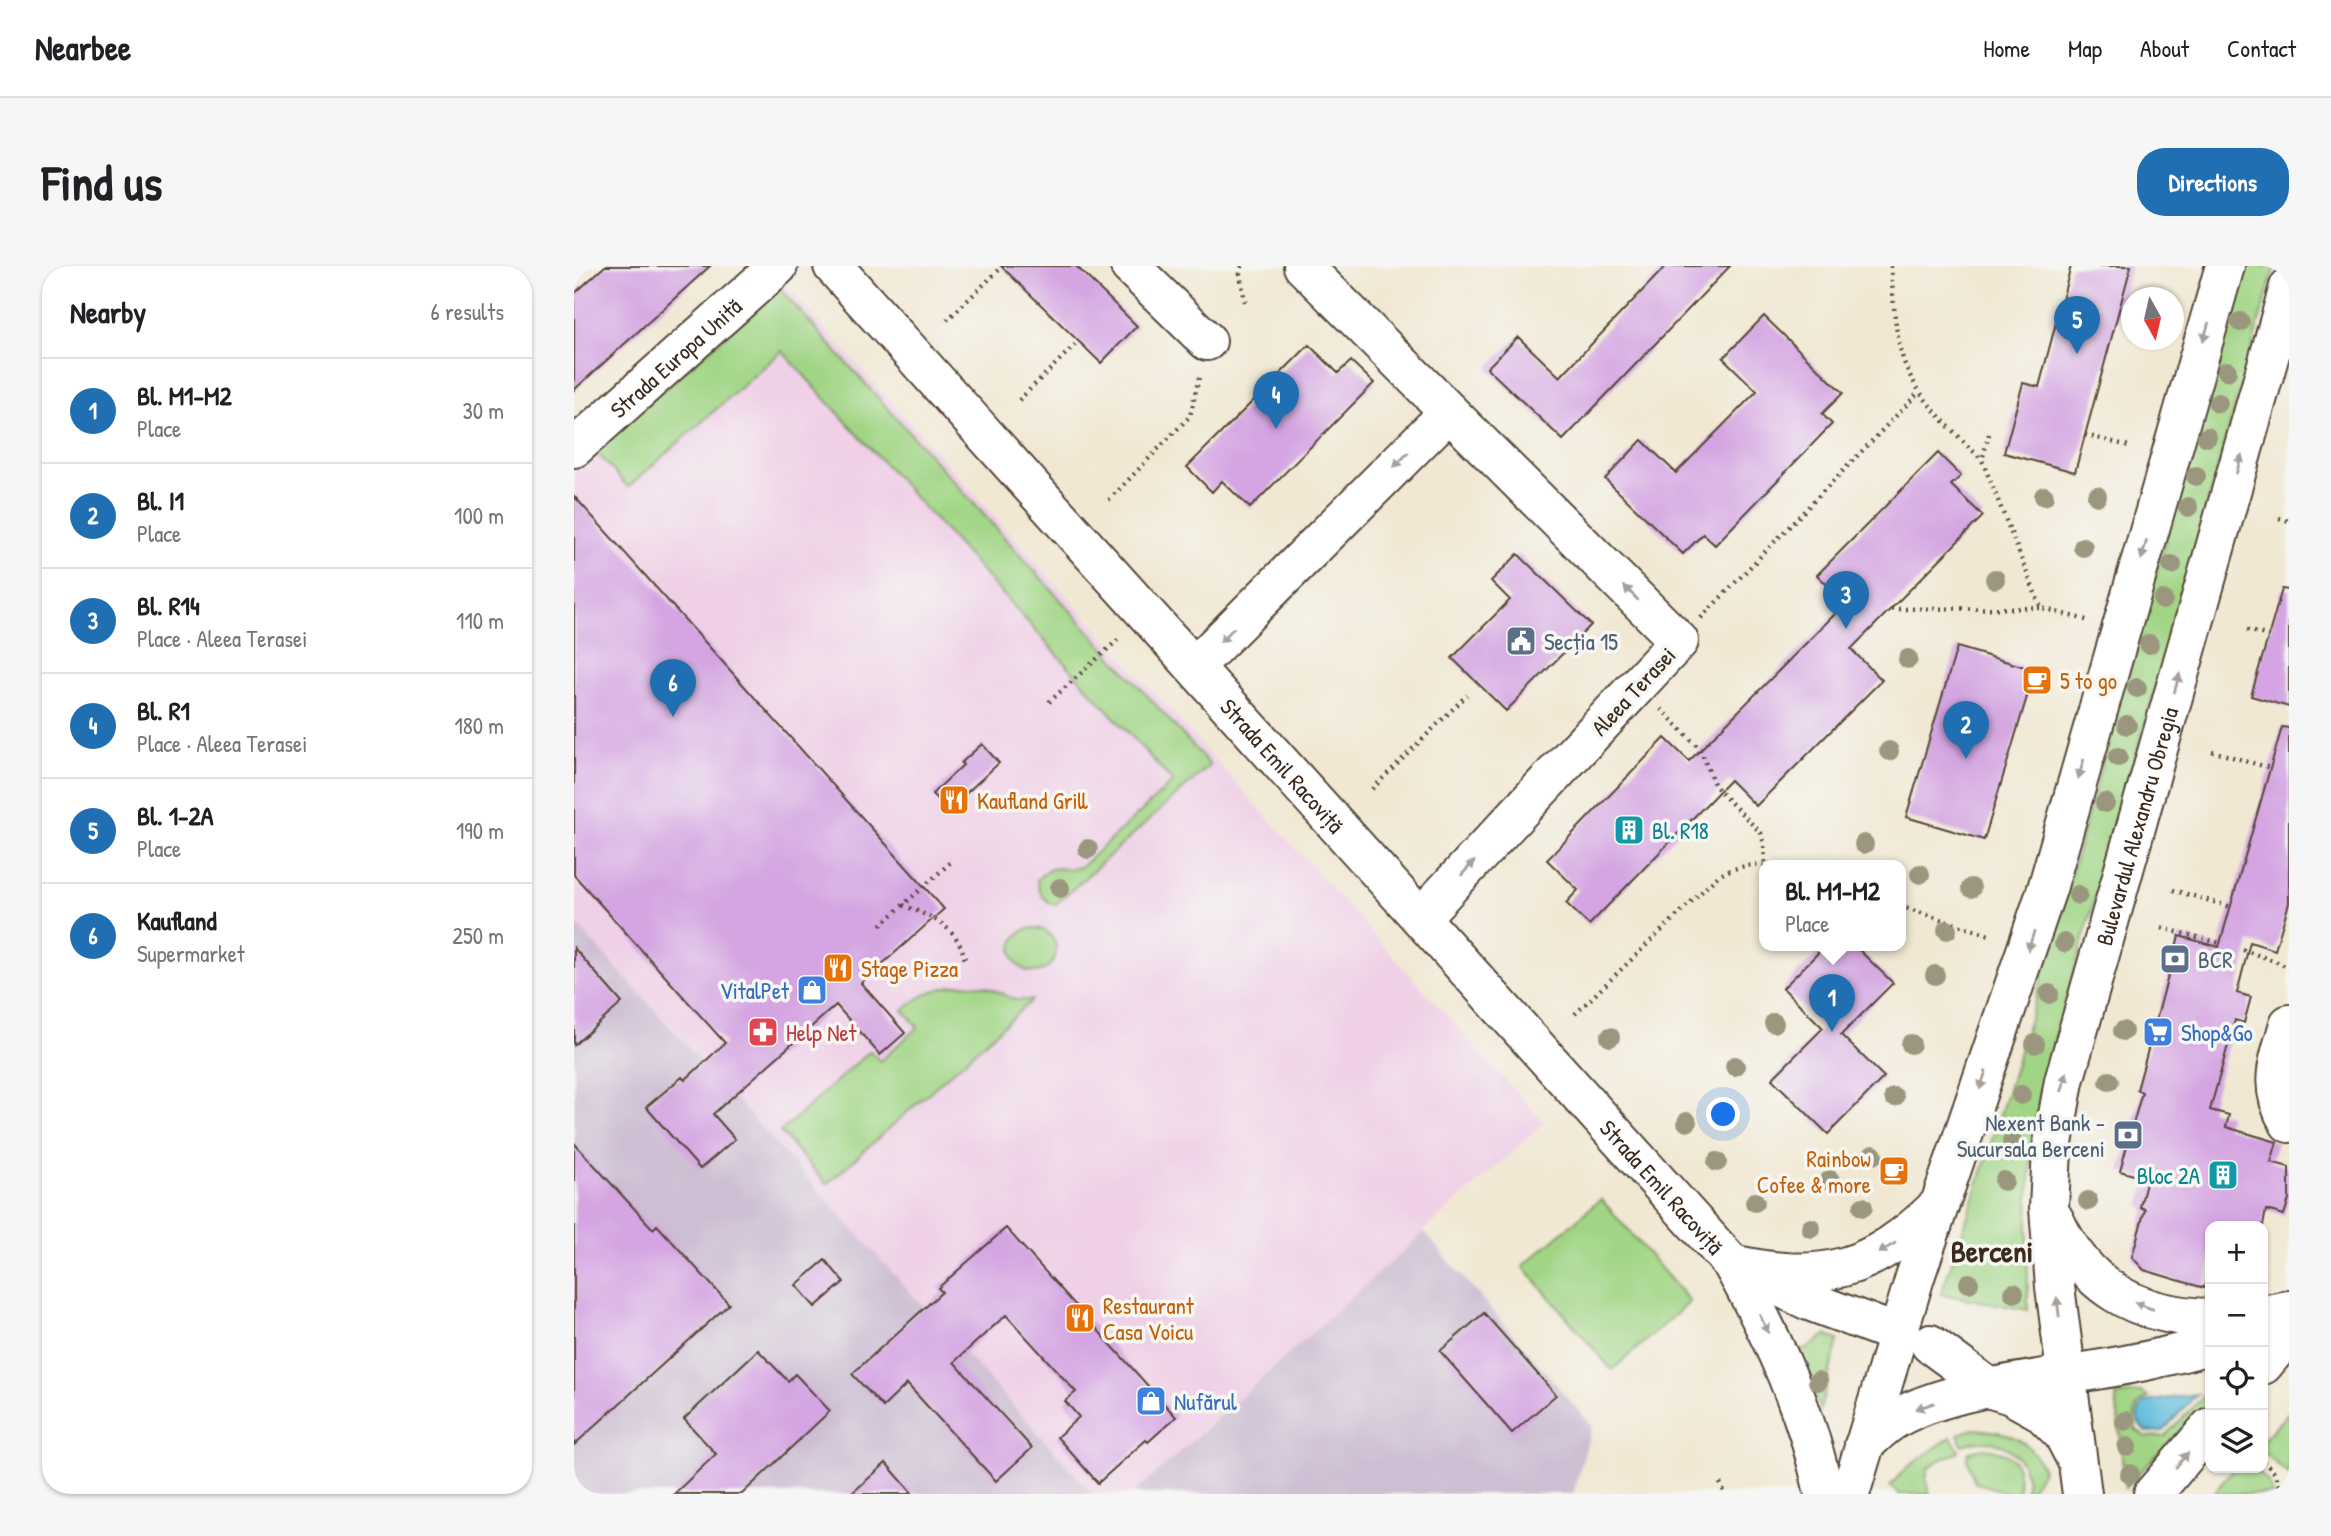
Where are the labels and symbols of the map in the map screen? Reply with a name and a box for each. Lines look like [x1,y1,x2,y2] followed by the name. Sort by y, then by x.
[2121,287,2184,350] north arrow
[603,290,748,424] street label: Strada Europa Unită
[2054,296,2100,354] pin: 5
[2200,321,2211,343] one-way arrow
[1253,371,1299,429] pin: 4
[1393,451,1409,468] one-way arrow
[2234,453,2244,474] one-way arrow
[2138,540,2148,561] one-way arrow
[1823,571,1869,629] pin: 3
[1622,585,1639,602] one-way arrow
[1504,624,1538,658] public building icon: Secția 15
[1219,626,1236,642] one-way arrow
[1544,626,1618,657] place label: Secția 15
[1584,640,1682,742] street label: Aleea Terasei
[650,659,696,717] pin: 6
[2020,663,2054,697] cafe icon: 5 to go
[2060,665,2117,696] place label: 5 to go
[2172,672,2182,693] one-way arrow
[1214,691,1352,839] street label: Strada Emil Racoviță
[1943,701,1989,759] pin: 2
[2088,703,2185,949] street label: Bulevardul Alexandru Obregia
[2076,759,2086,780] one-way arrow
[937,783,971,817] restaurant icon: Kaufland Grill
[977,785,1089,816] place label: Kaufland Grill
[1612,813,1646,847] building icon: Bl. R18
[1652,815,1709,846] place label: Bl. R18
[1460,859,1476,877] one-way arrow
[2025,930,2035,951] one-way arrow
[2158,942,2192,976] bank icon: BCR
[2198,944,2233,975] place label: BCR
[821,951,855,985] restaurant icon: Stage Pizza
[861,953,958,984] place label: Stage Pizza
[795,973,829,1007] shop icon: VitalPet
[1809,974,1855,1032] pin: 1
[720,975,790,1006] place label: VitalPet
[746,1015,780,1049] pharmacy icon: Help Net
[2141,1015,2175,1049] supermarket icon: Shop&Go
[786,1017,858,1048] place label: Help Net
[2181,1017,2253,1048] place label: Shop&Go
[1977,1070,1988,1091] one-way arrow
[2059,1071,2070,1093] one-way arrow
[1706,1097,1740,1131] your location
[1957,1107,2105,1164] place label: Nexent Bank - Sucursala Berceni
[1593,1113,1731,1261] street label: Strada Emil Racoviță
[2111,1118,2145,1152] bank icon: Nexent Bank - Sucursala Berceni
[1757,1143,1871,1200] place label: Rainbow Cofee & more
[1877,1154,1911,1188] cafe icon: Rainbow Cofee & more
[2206,1158,2240,1192] building icon: Bloc 2A
[2137,1160,2200,1191] place label: Bloc 2A
[1951,1231,2033,1271] district label: Berceni
[1877,1242,1896,1254] one-way arrow
[1103,1290,1195,1347] place label: Restaurant Casa Voicu
[2052,1296,2063,1318] one-way arrow
[2133,1300,2154,1311] one-way arrow
[1063,1301,1097,1335] restaurant icon: Restaurant Casa Voicu
[1758,1314,1769,1335] one-way arrow
[1134,1384,1168,1418] shop icon: Nufărul
[1174,1386,1238,1417] place label: Nufărul
[1915,1401,1936,1412] one-way arrow
[2174,1452,2189,1469] one-way arrow

